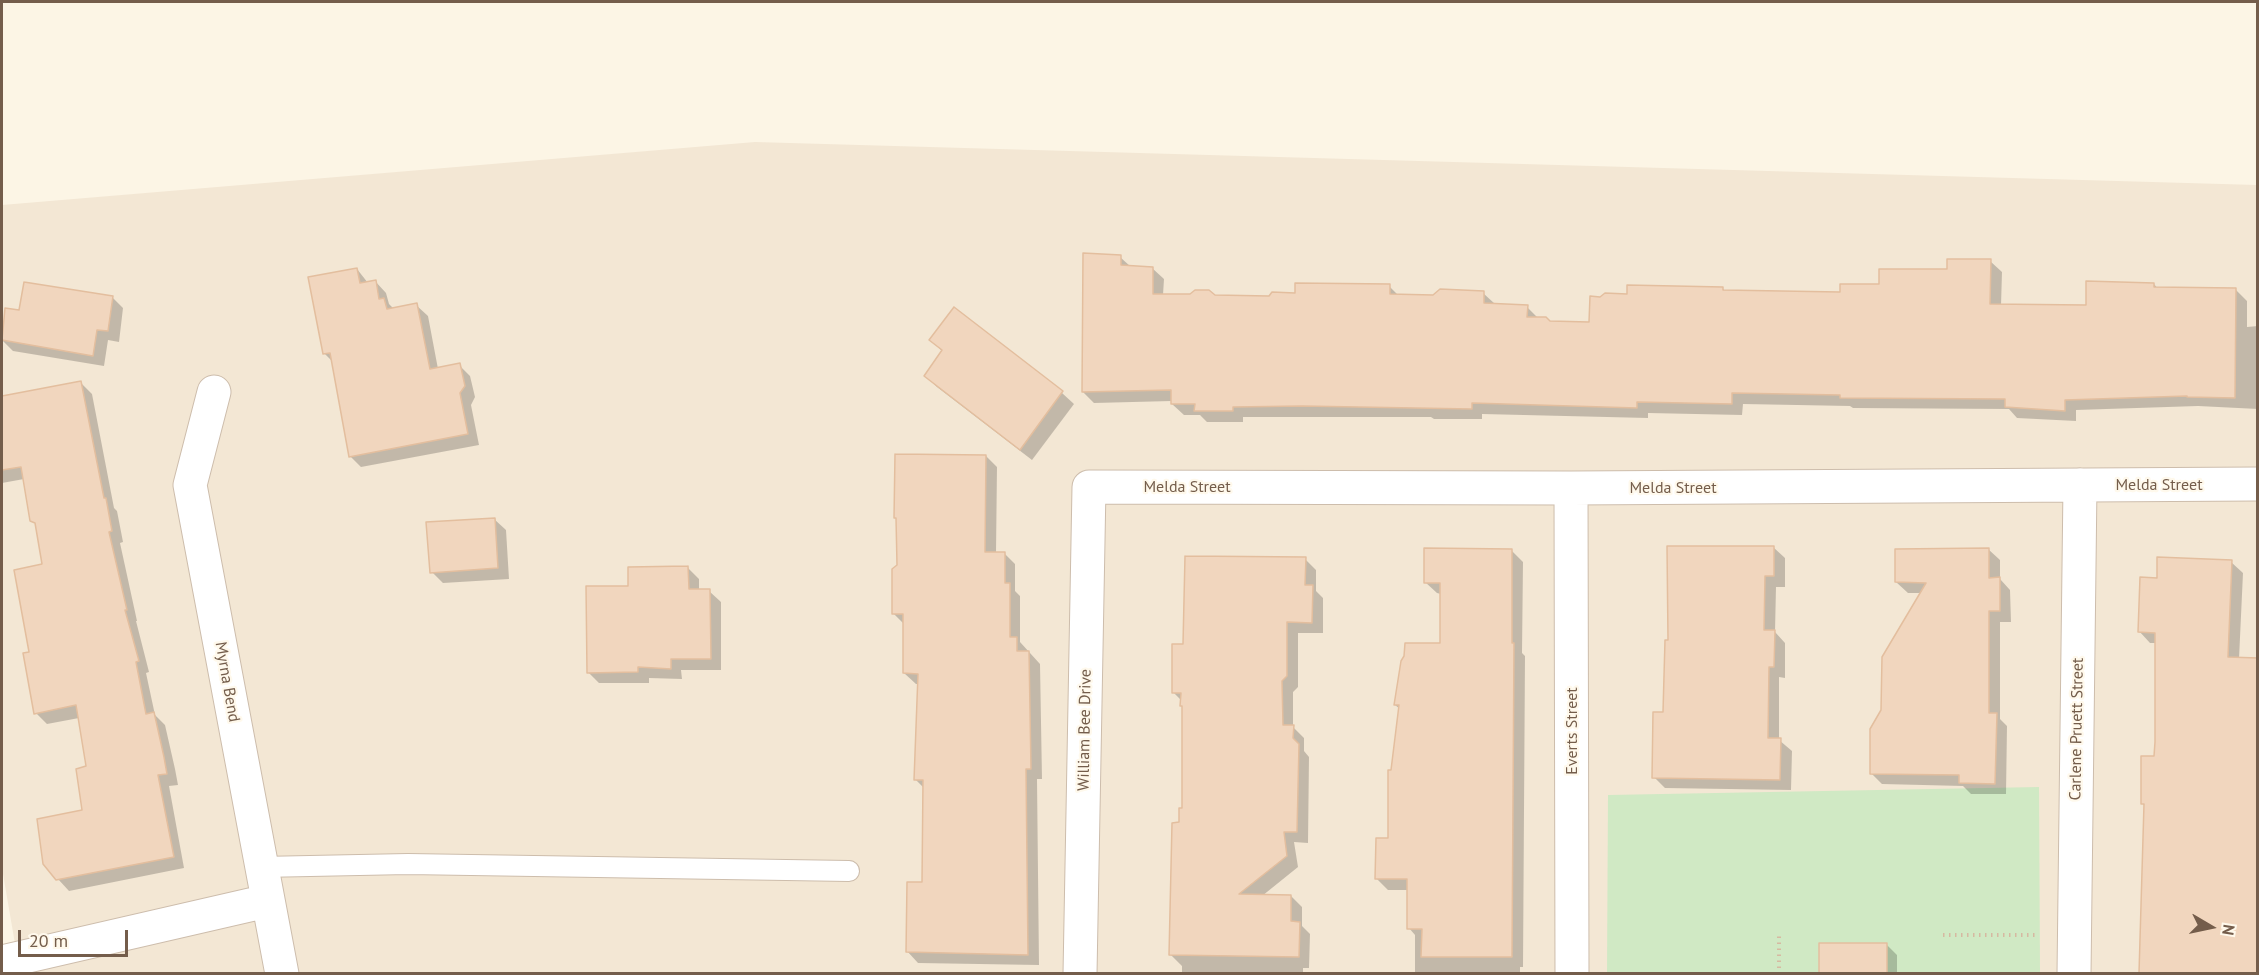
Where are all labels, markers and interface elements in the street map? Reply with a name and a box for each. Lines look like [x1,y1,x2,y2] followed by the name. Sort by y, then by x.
[2115,475,2203,495] street label: Melda Street
[1143,477,1231,497] street label: Melda Street
[1629,478,1717,498] street label: Melda Street
[210,640,244,724] street label: Myrna Bend
[2066,657,2088,801] street label: Carlene Pruett Street
[1074,669,1096,791] street label: William Bee Drive
[1562,687,1582,775] street label: Everts Street
[2181,897,2241,957] north arrow
[21,918,130,956] scale bar
[2218,923,2239,937] text: N
[29,929,68,952] text: 20 m

